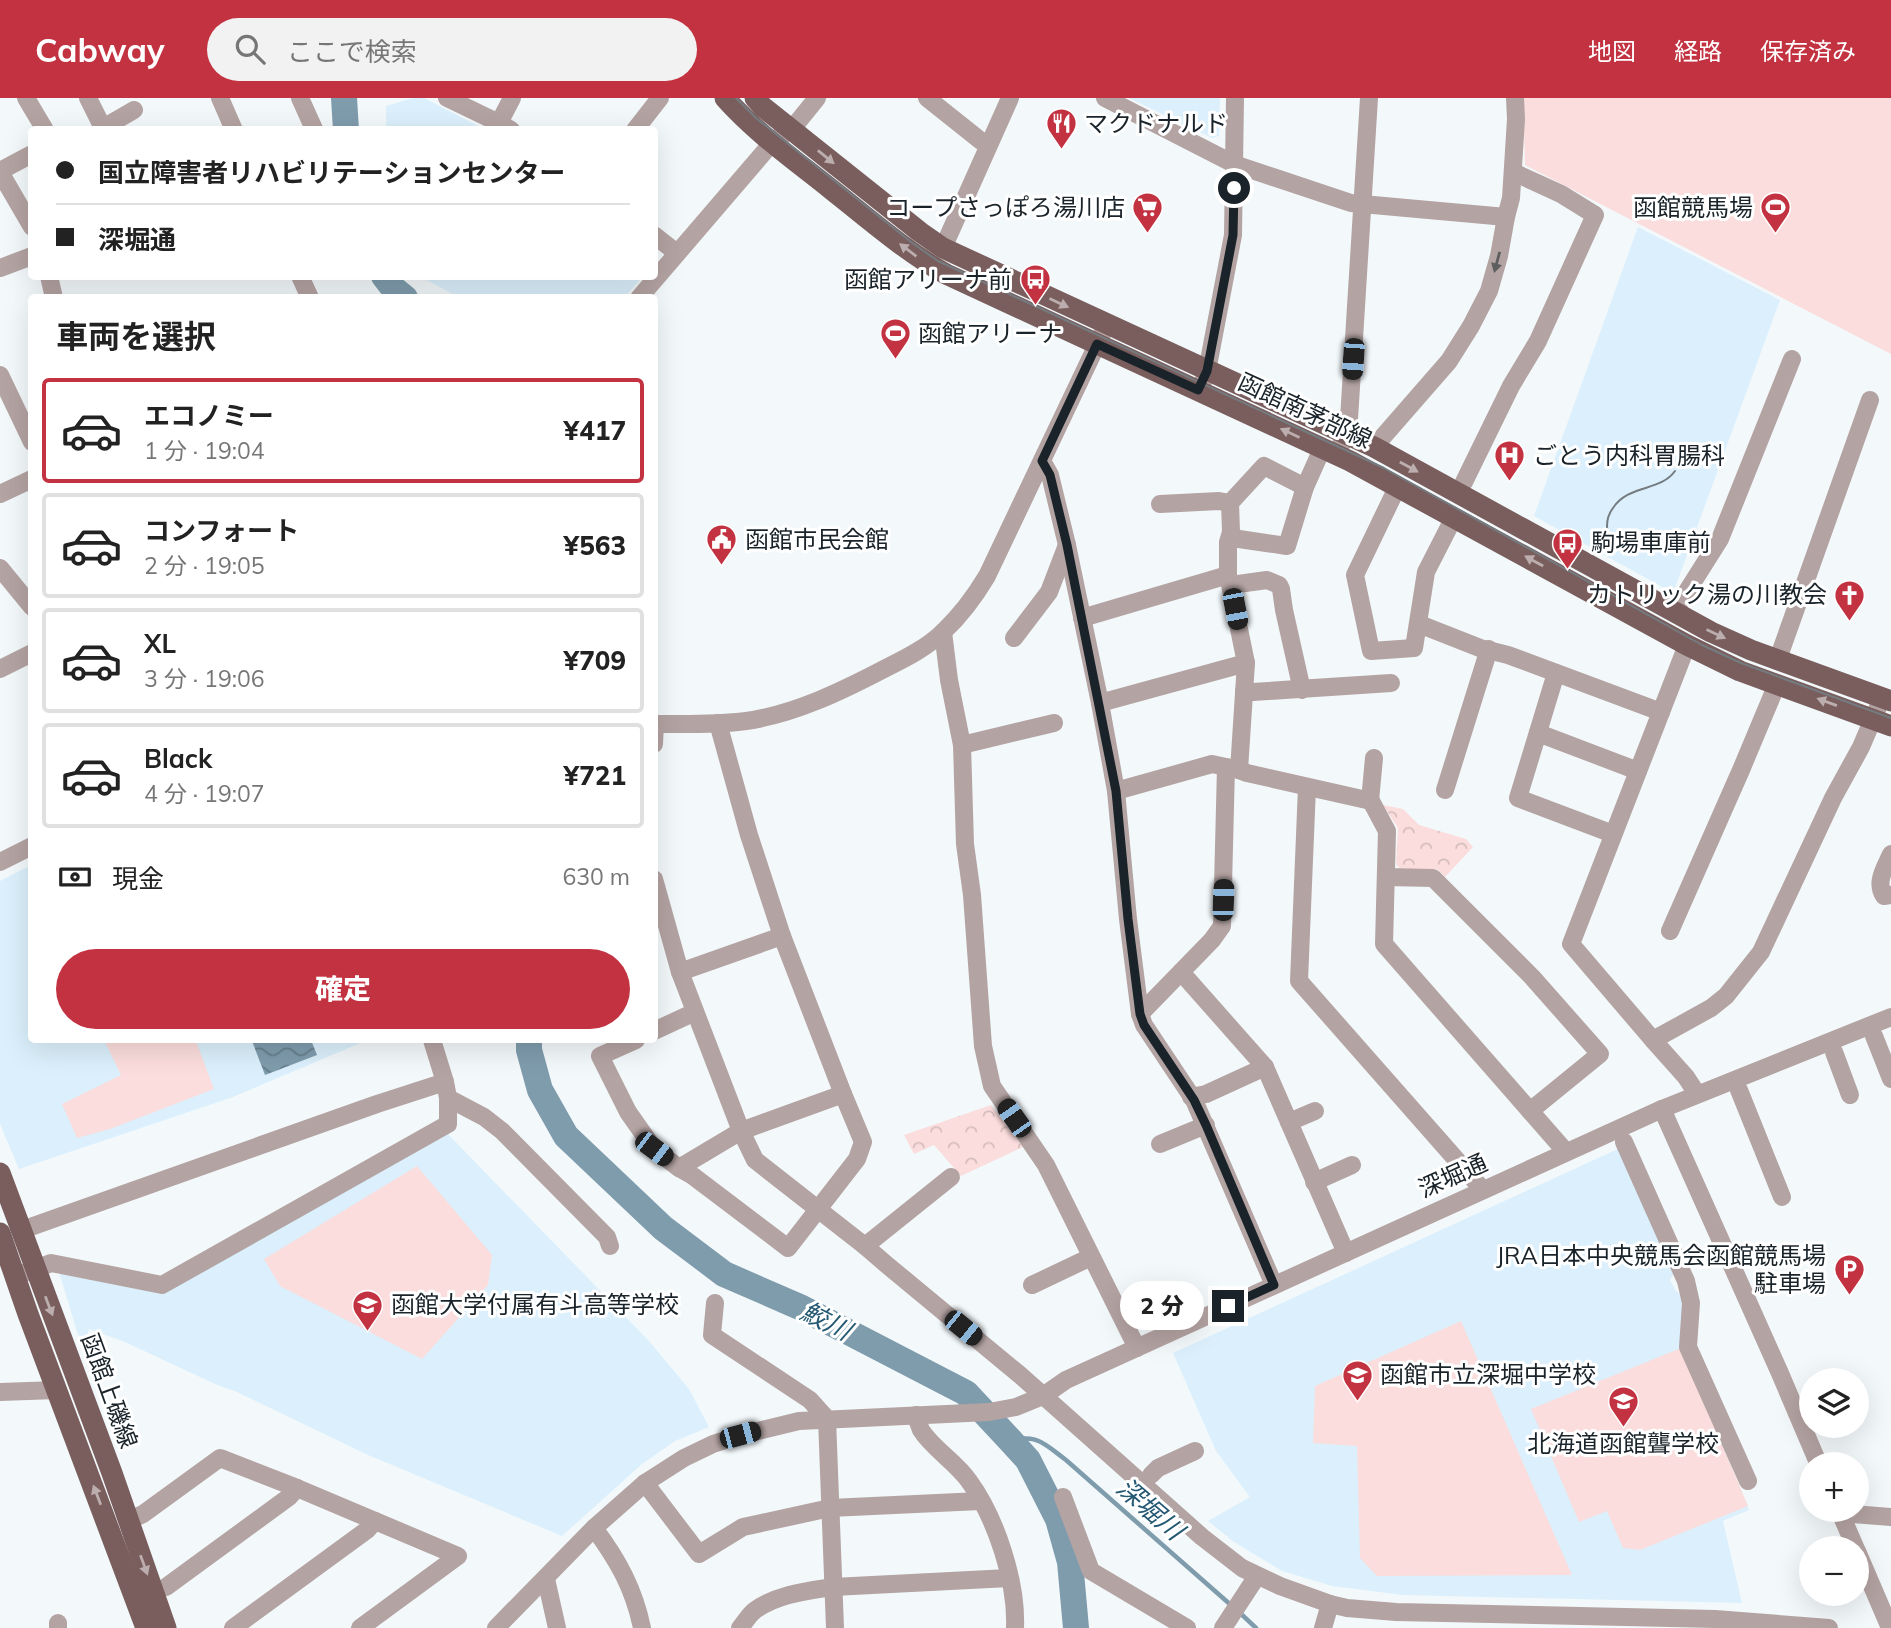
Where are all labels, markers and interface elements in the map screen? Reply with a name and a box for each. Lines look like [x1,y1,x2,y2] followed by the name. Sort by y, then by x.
[207,18,697,81] search box
[35,29,165,70] text: Cabway
[231,30,269,68] icon: search
[287,35,417,68] text: ここで検索
[1588,36,1636,66] text: 地図
[1674,36,1722,66] text: 経路
[1760,36,1856,66] text: 保存済み
[1044,107,1078,151] restaurant icon: マクドナルド
[1084,108,1228,138] place label: マクドナルド
[818,149,835,164] one-way arrow
[98,156,565,189] text: 国立障害者リハビリテーションセンター
[1218,172,1250,204] route start
[1131,191,1165,235] supermarket icon: コープさっぽろ湯川店
[1759,191,1793,235] sports icon: 函館競馬場
[886,192,1125,222] place label: コープさっぽろ湯川店
[1633,192,1753,222] place label: 函館競馬場
[98,223,176,256] text: 深堀通
[899,243,917,257] one-way arrow
[1491,252,1502,274] one-way arrow
[1018,263,1052,307] bus stop icon: 函館アリーナ前
[844,264,1012,294] place label: 函館アリーナ前
[1049,297,1069,309] one-way arrow
[56,316,216,356] text: 車両を選択
[878,317,912,361] sports icon: 函館アリーナ
[918,318,1062,348] place label: 函館アリーナ
[1342,337,1365,381] car
[1234,366,1377,454] street label: 函館南茅部線
[60,399,123,462] icon: car
[144,399,274,432] text: エコノミー
[564,414,626,447] text: ¥417
[1280,427,1300,438] one-way arrow
[144,436,265,465] text: 1 分 · 19:04
[1493,439,1527,483] hospital icon: ごとう内科胃腸科
[1533,440,1725,470] place label: ごとう内科胃腸科
[1399,460,1419,472] one-way arrow
[60,514,123,577] icon: car
[144,514,299,547] text: コンフォート
[705,523,739,567] public building icon: 函館市民会館
[745,524,889,554] place label: 函館市民会館
[1551,526,1585,570] bus stop icon: 駒場車庫前
[1591,527,1711,557] place label: 駒場車庫前
[564,529,626,562] text: ¥563
[144,551,265,580] text: 2 分 · 19:05
[1525,555,1544,567] one-way arrow
[1833,578,1867,622] church icon: カトリック湯の川教会
[1587,579,1827,609] place label: カトリック湯の川教会
[1221,586,1250,632] car
[144,627,176,660] text: XL
[1706,628,1726,640] one-way arrow
[60,629,123,692] icon: car
[564,644,626,677] text: ¥709
[144,664,265,693] text: 3 分 · 19:06
[1816,696,1837,707] one-way arrow
[144,742,212,775] text: Black
[60,744,123,807] icon: car
[564,759,626,792] text: ¥721
[144,779,265,808] text: 4 分 · 19:07
[56,858,94,896] icon: cash
[112,862,164,895] text: 現金
[562,862,630,891] text: 630 m
[1212,879,1235,921] car
[56,949,630,1029] button: 確定
[994,1095,1035,1141] car
[631,1128,678,1170] car
[1414,1147,1492,1203] street label: 深堀通
[1496,1240,1826,1298] place label: JRA日本中央競馬会函館競馬場 駐車場
[1832,1253,1866,1297] parking icon: JRA日本中央競馬会函館競馬場 駐車場
[1120,1282,1204,1330] callout: 2 分
[351,1288,385,1332] school or university icon: 函館大学付属有斗高等学校
[391,1289,679,1319] place label: 函館大学付属有斗高等学校
[1212,1290,1244,1322] route end
[1140,1291,1184,1320] text: 2 分
[796,1294,860,1348] water label: 鮫川
[44,1295,55,1316] one-way arrow
[941,1307,986,1349] car
[75,1329,145,1452] street label: 函館上磯線
[1340,1358,1374,1402] school or university icon: 函館市立深堀中学校
[1380,1359,1596,1389] place label: 函館市立深堀中学校
[1799,1368,1869,1606] map controls
[1799,1368,1869,1438] button: layers
[1606,1385,1640,1429] school or university icon: 北海道函館聾学校
[717,1419,764,1451] car
[1527,1428,1719,1458] place label: 北海道函館聾学校
[1799,1452,1869,1522] button: +
[1110,1471,1193,1549] water label: 深堀川
[91,1484,102,1505] one-way arrow
[1799,1536,1869,1606] button: −
[139,1555,150,1576] one-way arrow

